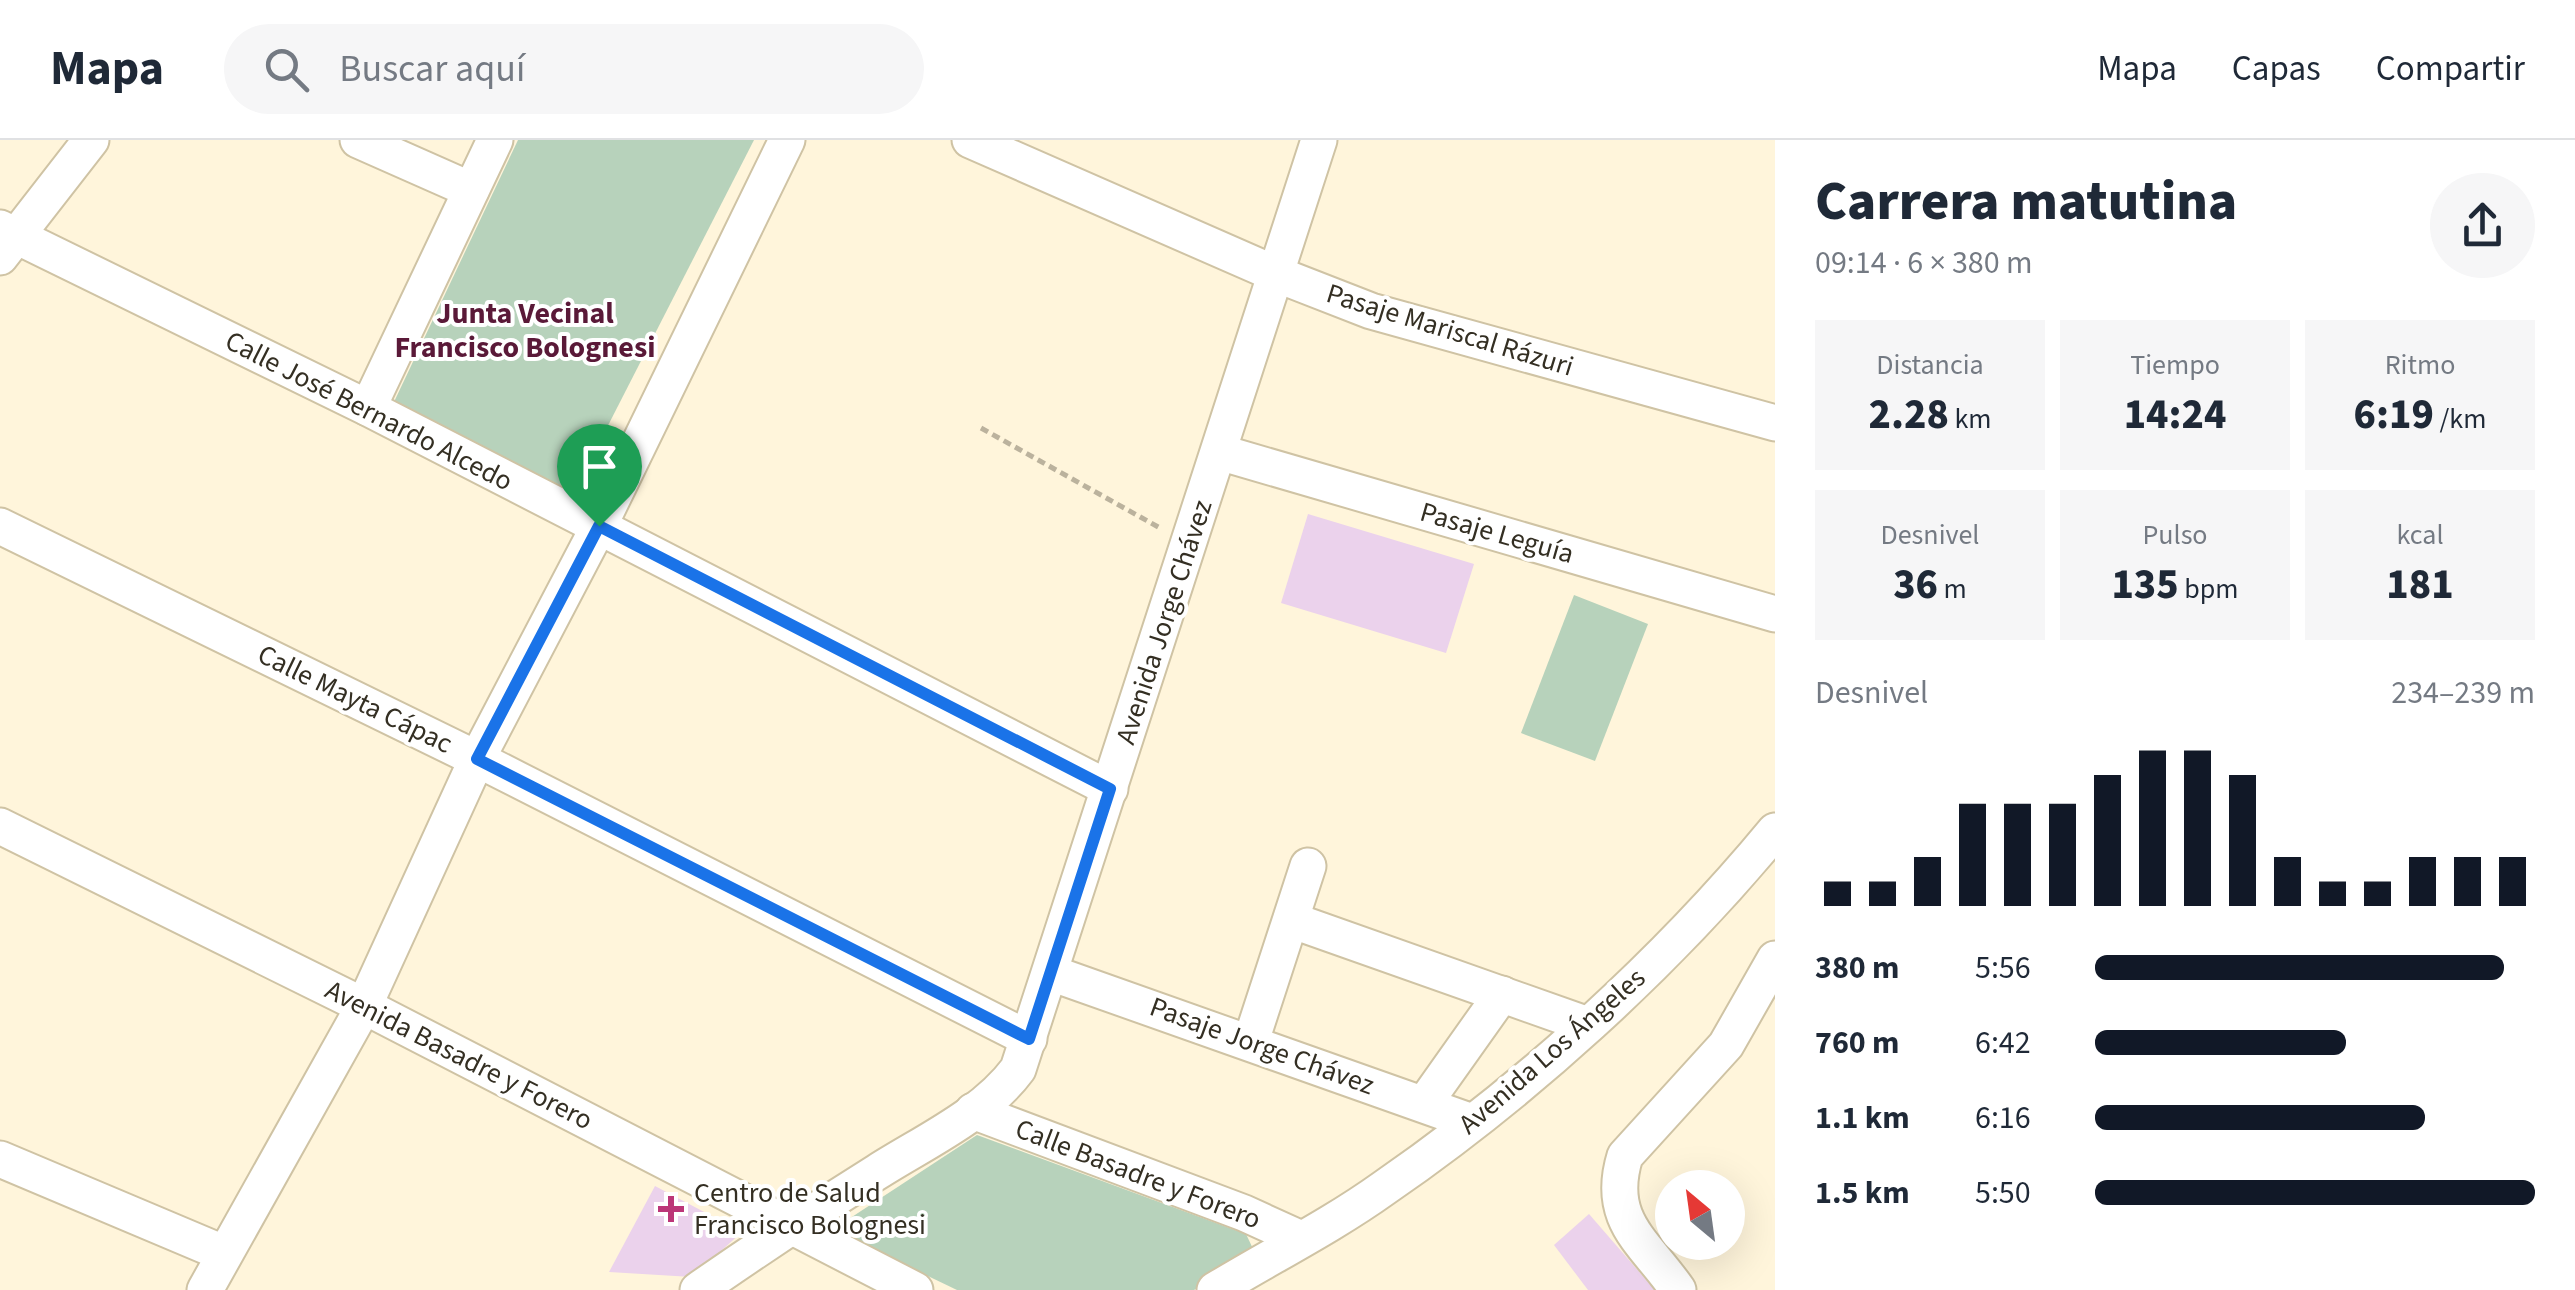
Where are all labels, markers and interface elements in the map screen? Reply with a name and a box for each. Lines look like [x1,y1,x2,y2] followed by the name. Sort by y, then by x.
[224,24,924,114] search box
[50,35,164,103] text: Mapa
[259,42,314,97] icon: search
[339,42,525,96] text: Buscar aquí
[2097,44,2177,94] text: Mapa
[2232,44,2321,94] text: Capas
[2376,44,2525,94] text: Compartir
[1815,163,2237,241] text: Carrera matutina
[2430,173,2535,278] button: share
[1815,240,2033,286] text: 09:14 · 6 × 380 m
[1321,273,1579,387] street label: Pasaje Mariscal Rázuri
[395,292,655,369] district label: Junta Vecinal Francisco Bolognesi
[218,321,520,501] street label: Calle José Bernardo Alcedo
[1876,345,1984,385] text: Distancia
[2130,345,2220,385] text: Tiempo
[2385,345,2455,385] text: Ritmo
[1869,385,1949,445] text: 2.28
[2124,385,2226,445] text: 14:24
[2354,385,2434,445] text: 6:19
[1949,399,1992,439] text: km
[2434,399,2486,439] text: /km
[557,424,642,527] pin
[572,439,627,494] icon: arrive
[1415,492,1579,574] street label: Pasaje Leguía
[1106,495,1222,749] street label: Avenida Jorge Chávez
[1880,515,1980,555] text: Desnivel
[2142,515,2208,555] text: Pulso
[2396,515,2444,555] text: kcal
[1893,555,1938,615] text: 36
[2111,555,2179,615] text: 135
[2386,555,2454,615] text: 181
[1938,569,1967,609] text: m
[2179,569,2239,609] text: bpm
[251,635,459,764] street label: Calle Mayta Cápac
[1815,670,1928,716] text: Desnivel
[2391,670,2535,716] text: 234–239 m
[1815,945,1900,991] text: 380 m
[1975,945,2031,991] text: 5:56
[1450,959,1654,1143] street label: Avenida Los Ángeles
[318,970,600,1140] street label: Avenida Basadre y Forero
[1144,987,1380,1105] street label: Pasaje Jorge Chávez
[1815,1020,1900,1066] text: 760 m
[1975,1020,2031,1066] text: 6:42
[1815,1095,1910,1141] text: 1.1 km
[1975,1095,2031,1141] text: 6:16
[1009,1109,1267,1239] street label: Calle Basadre y Forero
[1655,1170,1745,1260] north arrow
[1655,1170,1745,1260] map controls
[1815,1170,1910,1216] text: 1.5 km
[1975,1170,2031,1216] text: 5:50
[694,1173,926,1245] place label: Centro de Salud Francisco Bolognesi
[658,1196,684,1222] marker: Centro de Salud Francisco Bolognesi

